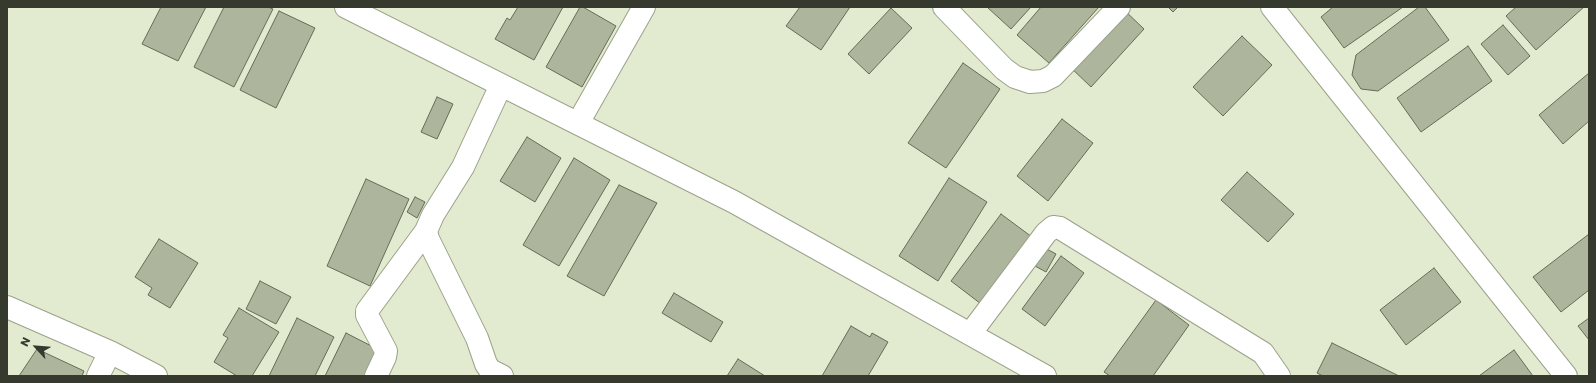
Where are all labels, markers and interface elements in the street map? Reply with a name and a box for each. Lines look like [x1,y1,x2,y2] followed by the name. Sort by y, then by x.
[16,327,56,367] north arrow
[16,335,34,349] text: N

